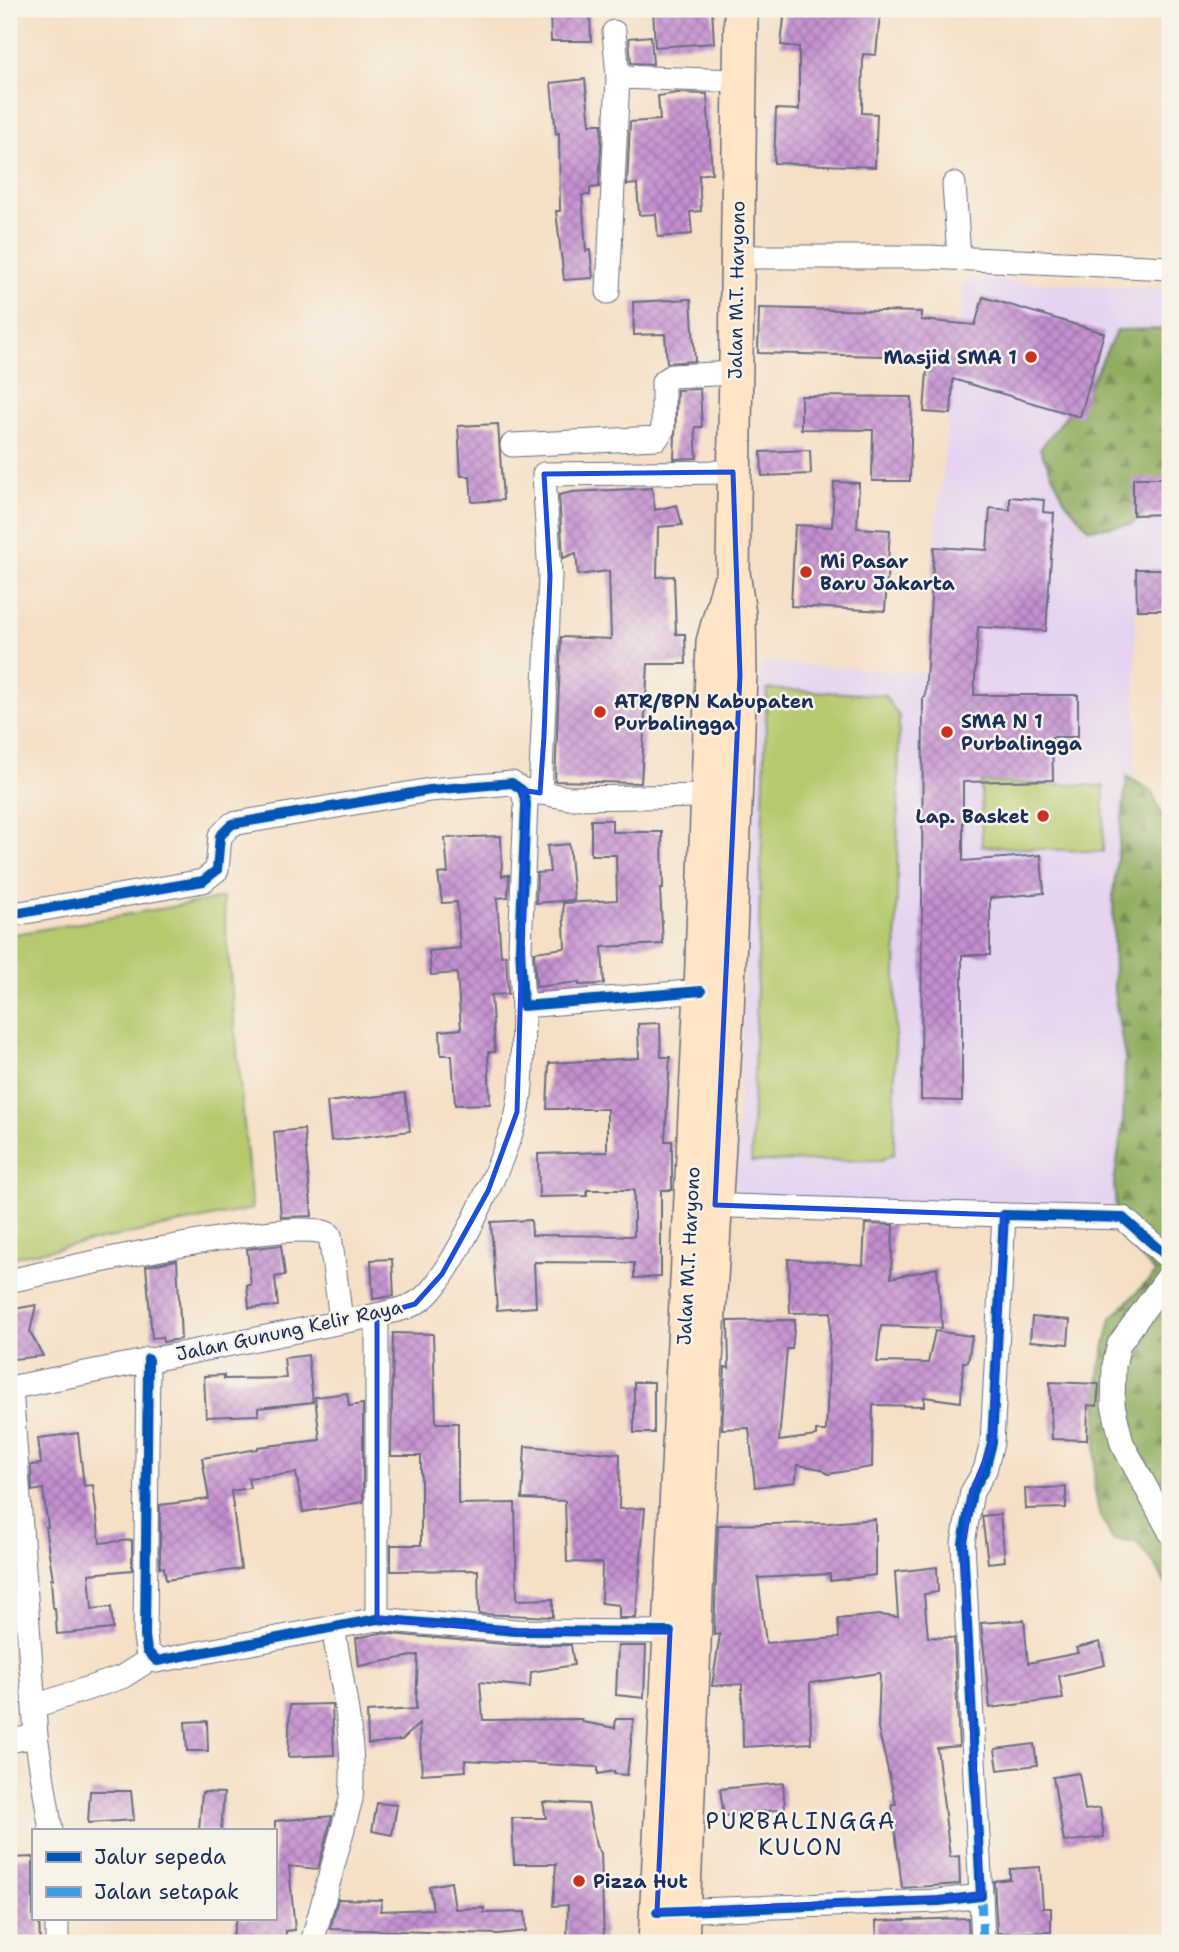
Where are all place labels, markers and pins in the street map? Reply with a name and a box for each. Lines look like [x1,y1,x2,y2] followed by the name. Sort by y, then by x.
[883,345,1017,370] place label: Masjid SMA 1
[1023,349,1039,365] marker: Masjid SMA 1
[820,549,955,596] place label: Mi Pasar Baru Jakarta
[798,564,814,580] marker: Mi Pasar Baru Jakarta
[614,689,814,736] place label: ATR/BPN Kabupaten Purbalingga
[592,704,608,720] marker: ATR/BPN Kabupaten Purbalingga
[961,709,1082,756] place label: SMA N 1 Purbalingga
[939,724,955,740] marker: SMA N 1 Purbalingga
[915,804,1029,829] place label: Lap. Basket
[1035,808,1051,824] marker: Lap. Basket
[593,1869,688,1894] place label: Pizza Hut
[571,1873,587,1889] marker: Pizza Hut

